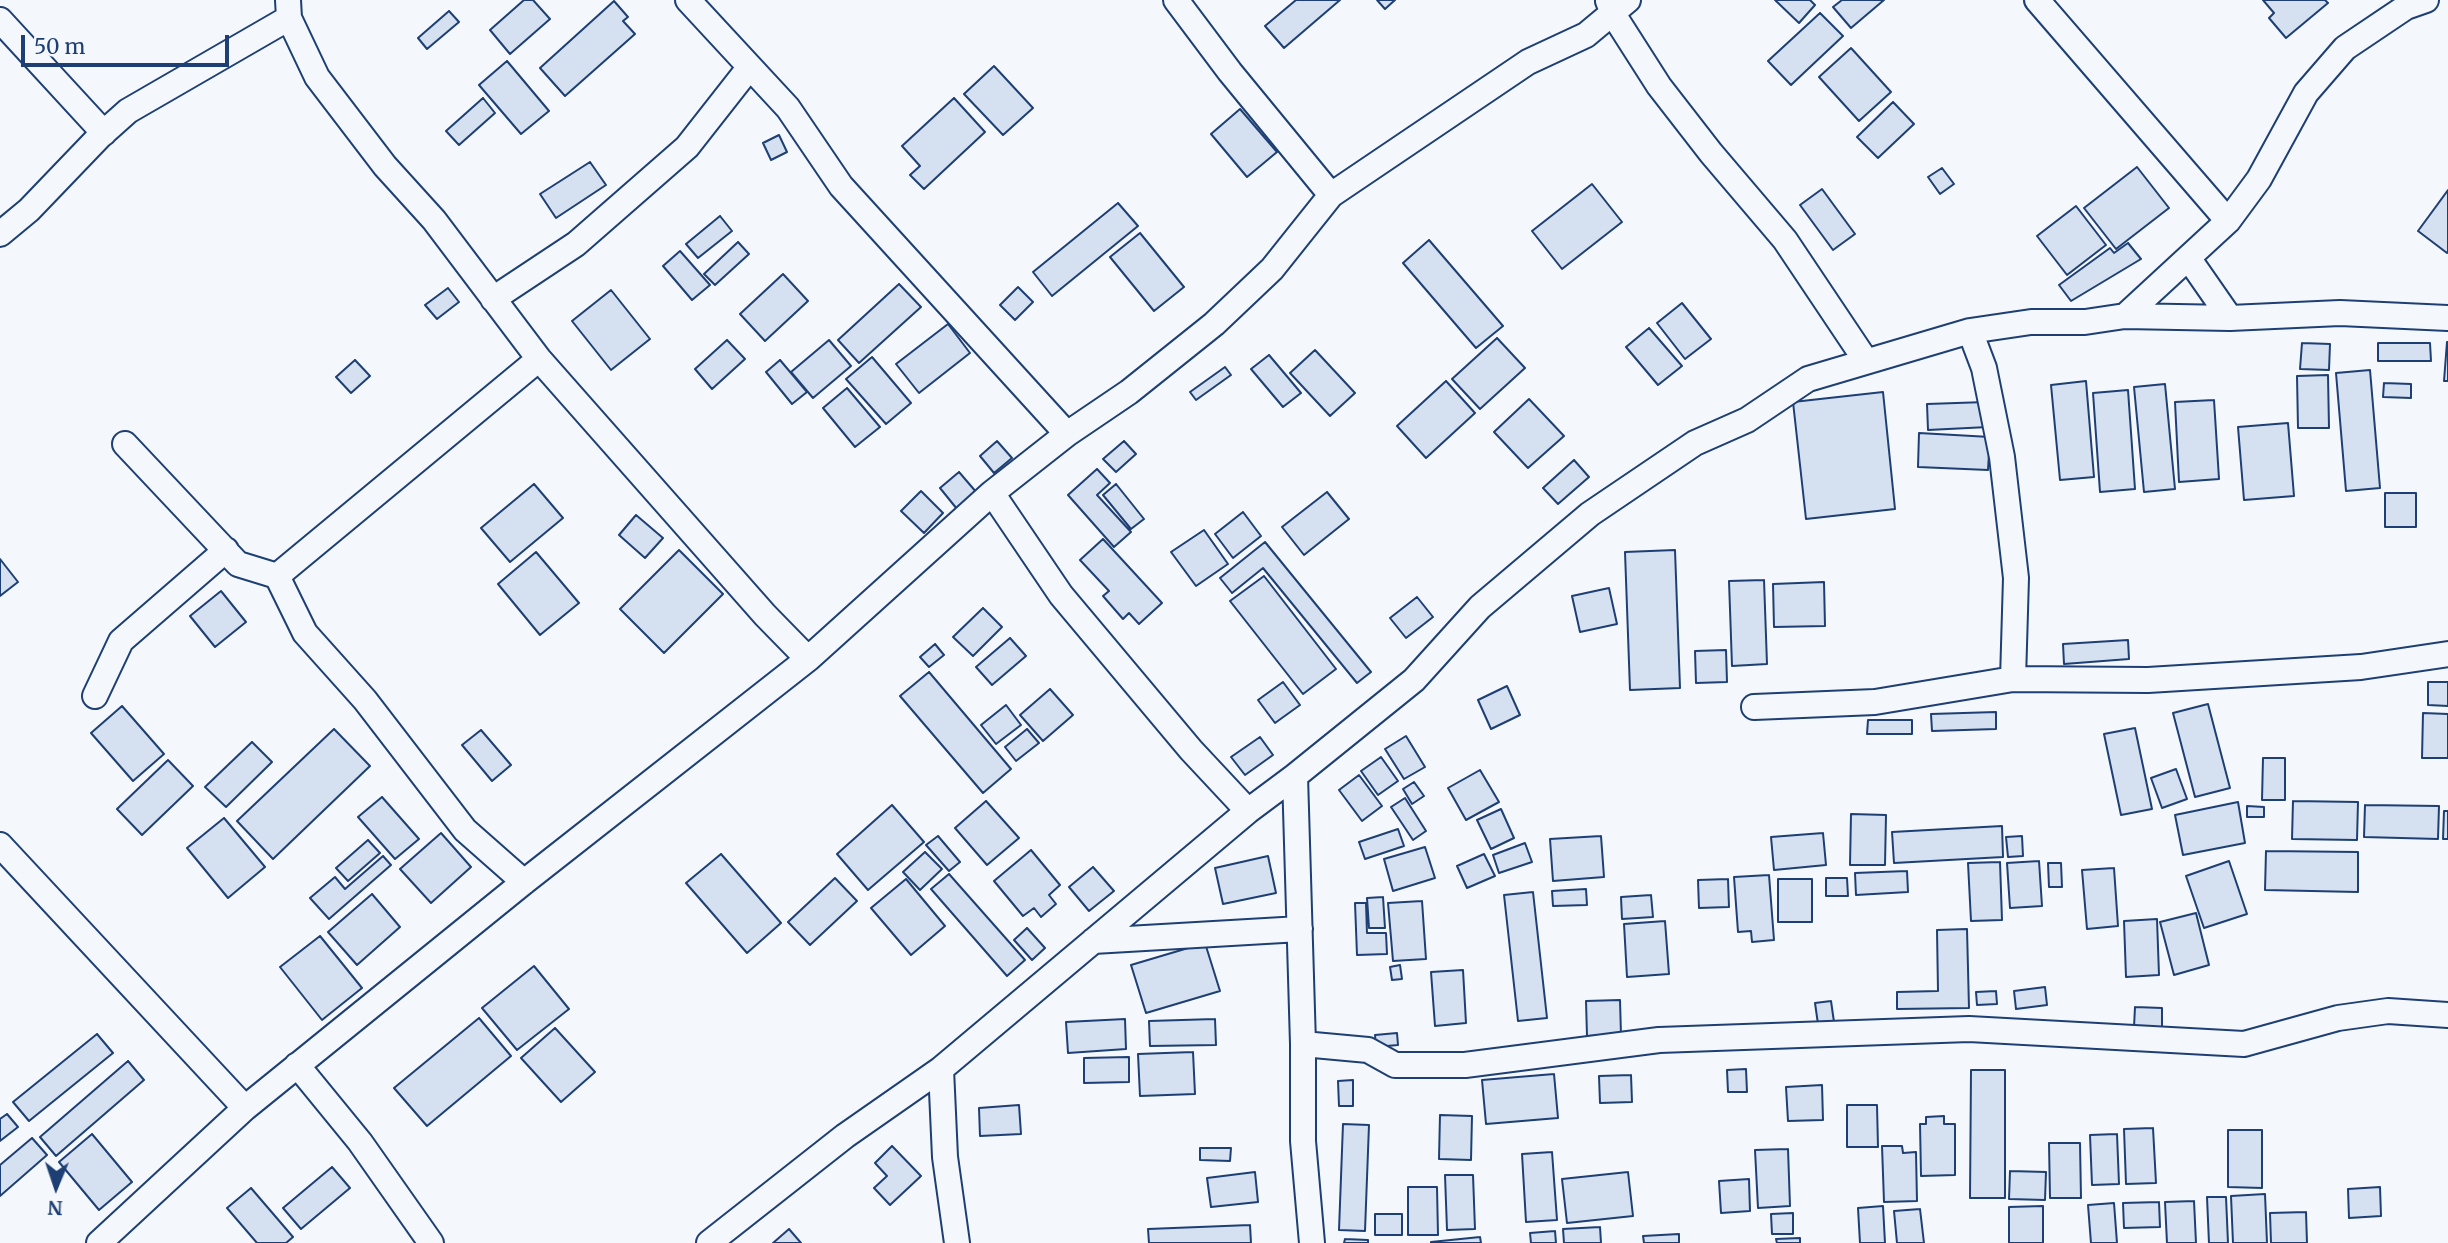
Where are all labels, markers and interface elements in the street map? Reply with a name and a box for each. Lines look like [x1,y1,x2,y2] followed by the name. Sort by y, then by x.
[24,21,233,65] scale bar
[34,33,85,60] text: 50 m
[21,1152,91,1222] north arrow
[47,1196,63,1220] text: N

